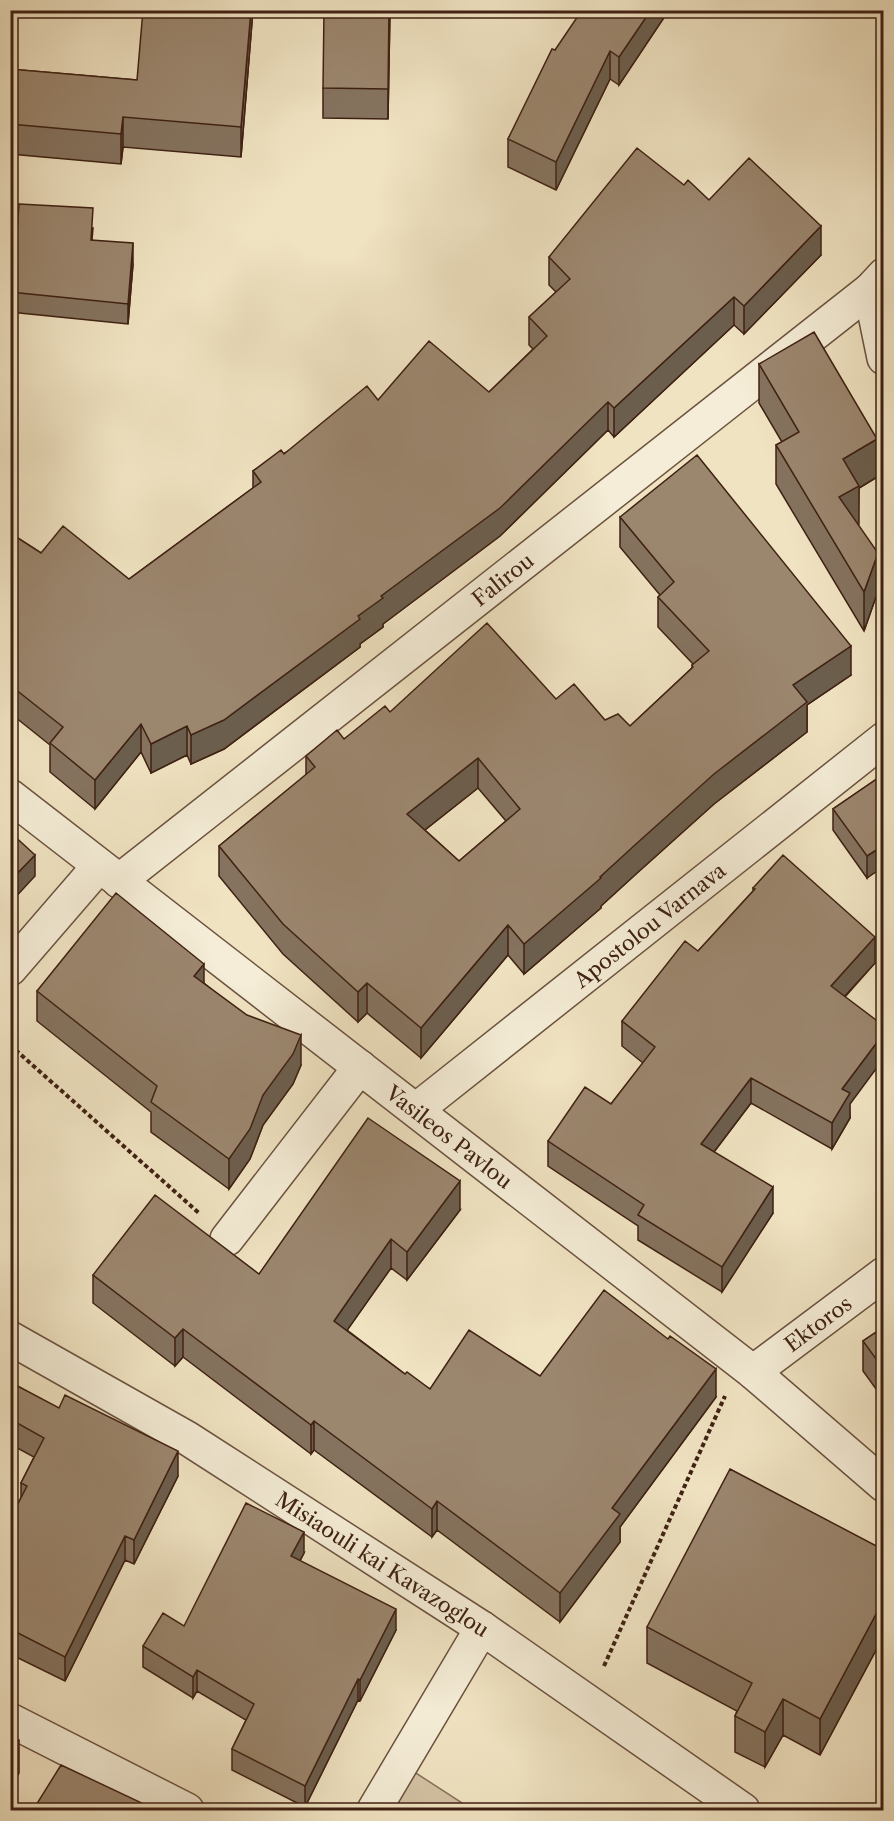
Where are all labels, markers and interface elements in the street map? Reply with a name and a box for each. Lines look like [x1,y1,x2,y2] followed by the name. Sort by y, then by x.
[467,547,538,611] street label: Falirou
[568,857,731,993] street label: Apostolou Varnava
[381,1079,518,1193] street label: Vasileos Pavlou
[779,1290,856,1357] street label: Ektoros
[271,1486,494,1642] street label: Misiaouli kai Kavazoglou

